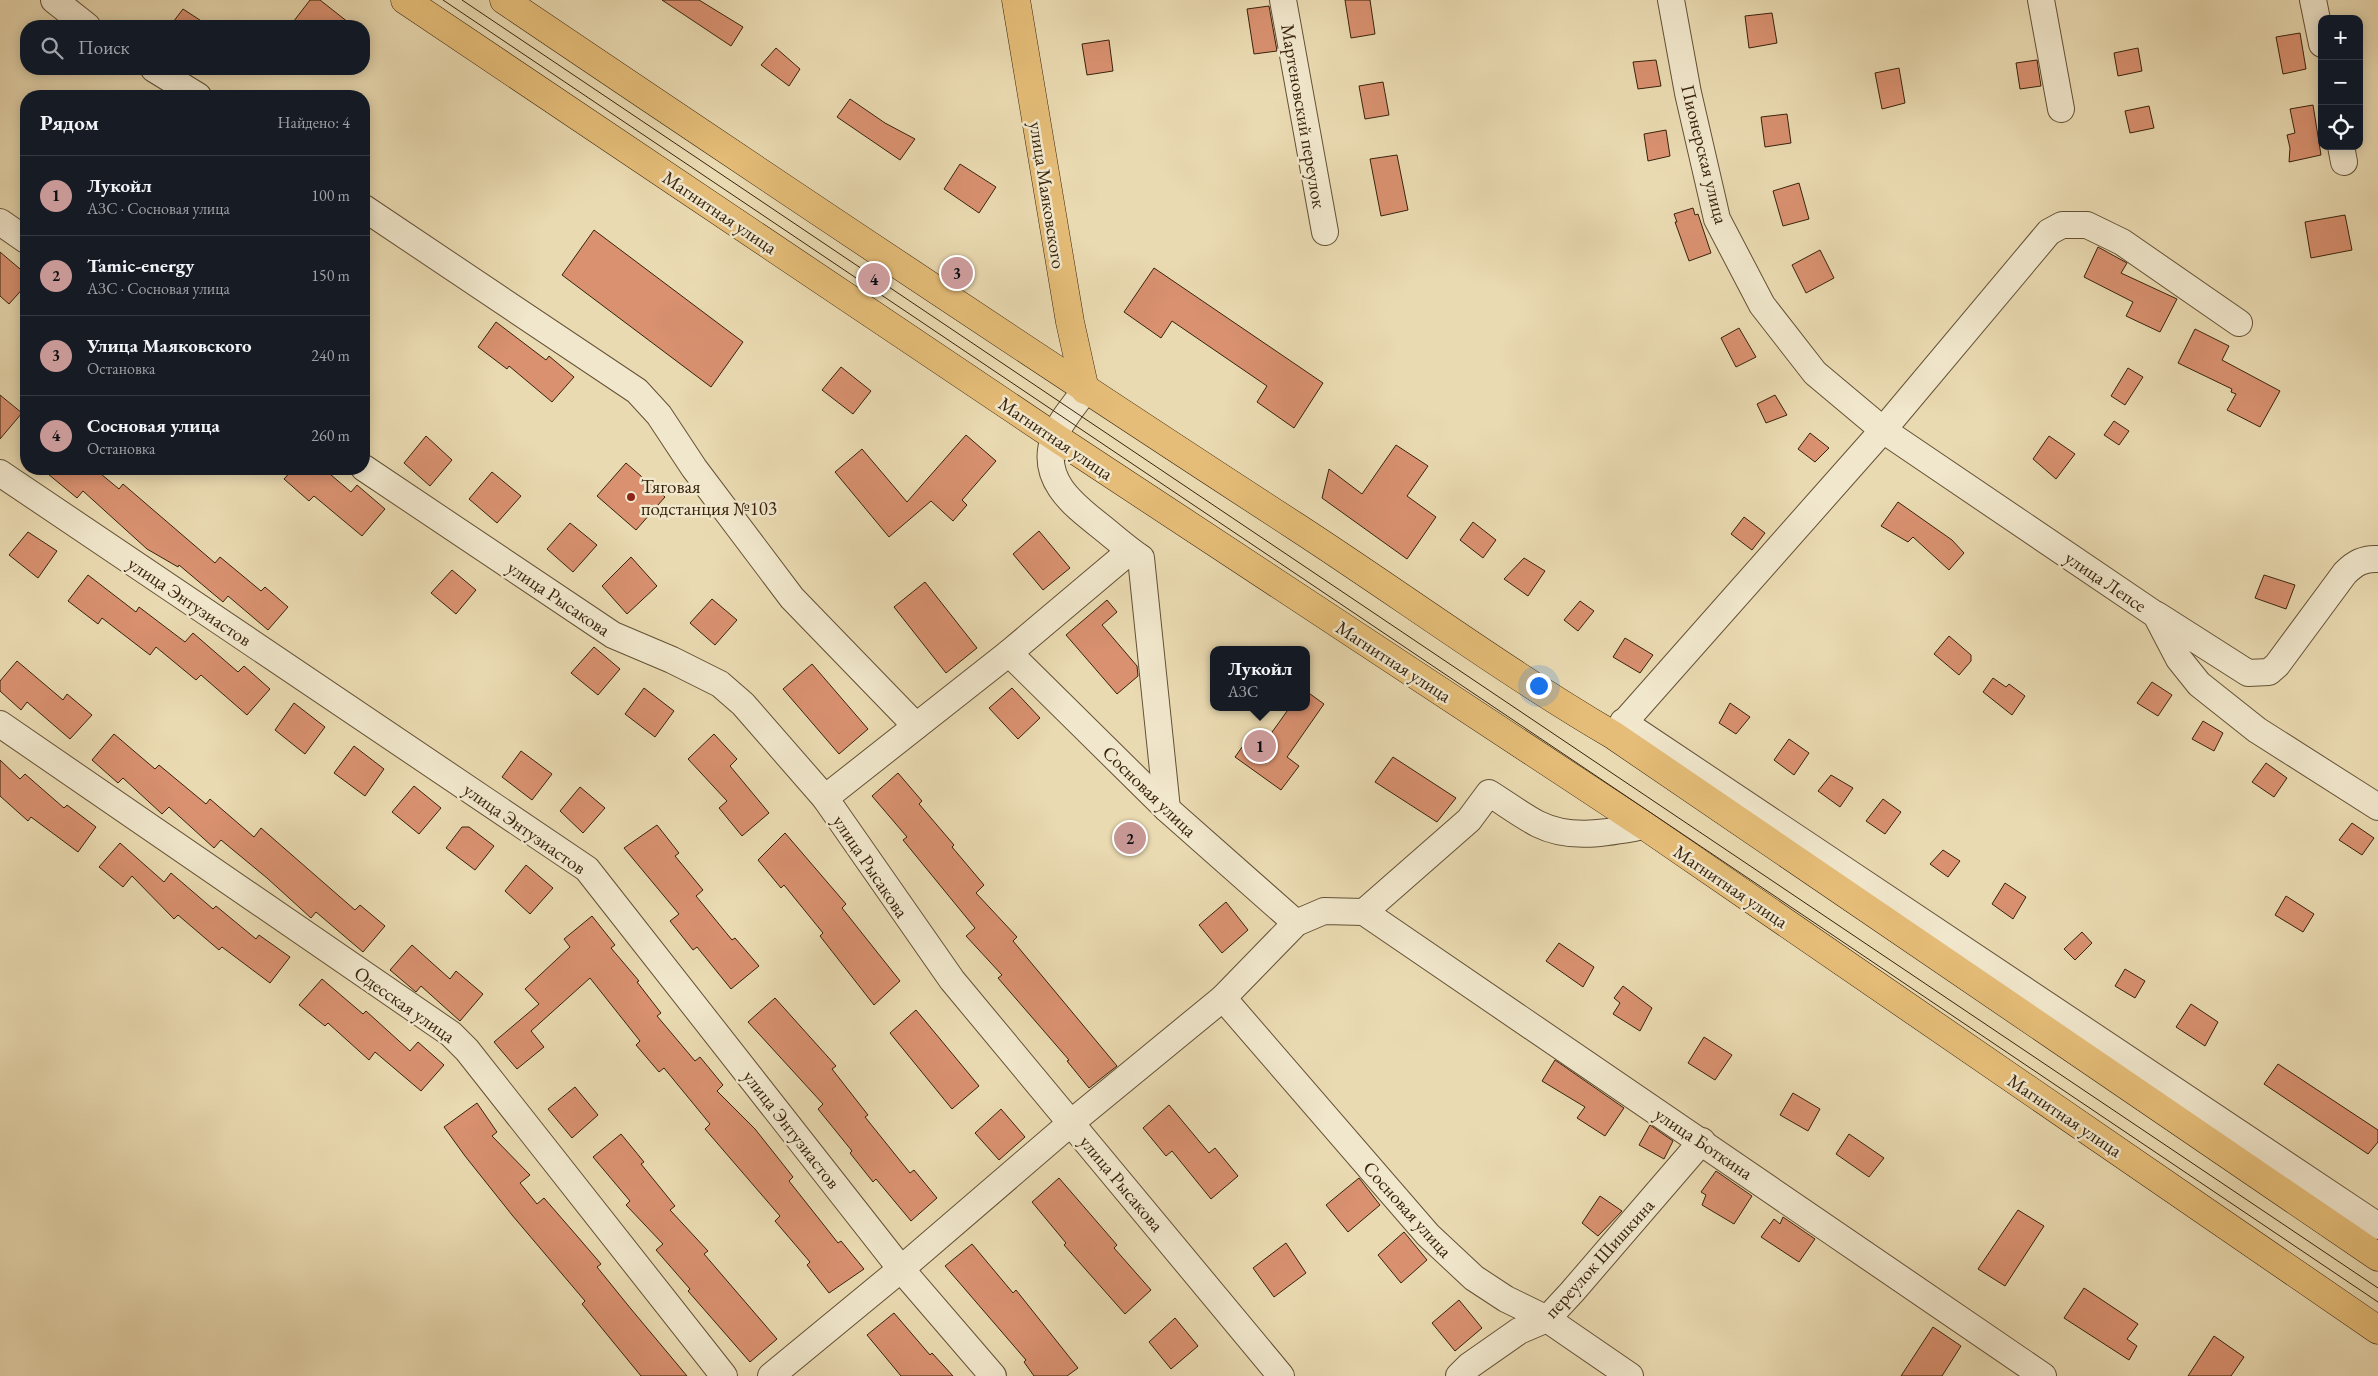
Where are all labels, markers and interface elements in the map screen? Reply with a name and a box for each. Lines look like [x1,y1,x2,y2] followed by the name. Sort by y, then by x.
[2318,15,2363,150] map controls
[2318,15,2363,60] button: +
[20,20,370,75] search box
[1275,22,1332,210] street label: Мартеновский переулок
[38,34,66,62] icon: search
[78,35,130,60] text: Поиск
[2318,60,2363,105] button: −
[1675,82,1734,227] street label: Пионерская улица
[2318,105,2363,150] button: locate
[40,109,99,136] text: Рядом
[278,112,350,133] text: Найдено: 4
[1024,120,1071,271] street label: улица Маяковского
[658,165,782,260] street label: Магнитная улица
[87,173,152,198] text: Лукойл
[52,185,60,206] text: 1
[311,185,350,206] text: 100 m
[87,198,230,219] text: АЗС · Сосновая улица
[87,253,194,278] text: Tamic-energy
[941,254,973,292] pin: 3
[858,260,890,298] pin: 4
[52,265,60,286] text: 2
[311,265,350,286] text: 150 m
[87,278,230,299] text: АЗС · Сосновая улица
[87,333,252,358] text: Улица Маяковского
[52,345,60,366] text: 3
[311,345,350,366] text: 240 m
[87,358,156,379] text: Остановка
[994,391,1118,486] street label: Магнитная улица
[87,413,220,438] text: Сосновая улица
[52,425,60,446] text: 4
[311,425,350,446] text: 260 m
[87,438,156,459] text: Остановка
[641,474,777,521] place label: Тяговая подстанция №103
[625,491,637,503] marker: Тяговая подстанция №103
[2060,545,2151,618] street label: улица Лепсе
[123,551,256,652] street label: улица Энтузиастов
[502,555,615,642] street label: улица Рысакова
[1331,615,1457,708] street label: Магнитная улица
[1210,646,1310,711] popup
[1228,656,1292,681] text: Лукойл
[1526,673,1552,699] your location
[1228,681,1258,702] text: АЗС
[1244,727,1276,765] pin: 1
[1097,740,1202,843] street label: Сосновая улица
[459,777,591,880] street label: улица Энтузиастов
[827,810,914,923] street label: улица Рысакова
[1114,819,1146,857] pin: 2
[1669,839,1793,934] street label: Магнитная улица
[349,960,460,1049] street label: Одесская улица
[737,1065,846,1194] street label: улица Энтузиастов
[2003,1068,2127,1163] street label: Магнитная улица
[1650,1101,1758,1186] street label: улица Боткина
[1074,1130,1170,1237] street label: улица Рысакова
[1358,1156,1458,1263] street label: Сосновая улица
[1539,1193,1660,1324] street label: переулок Шишкина

